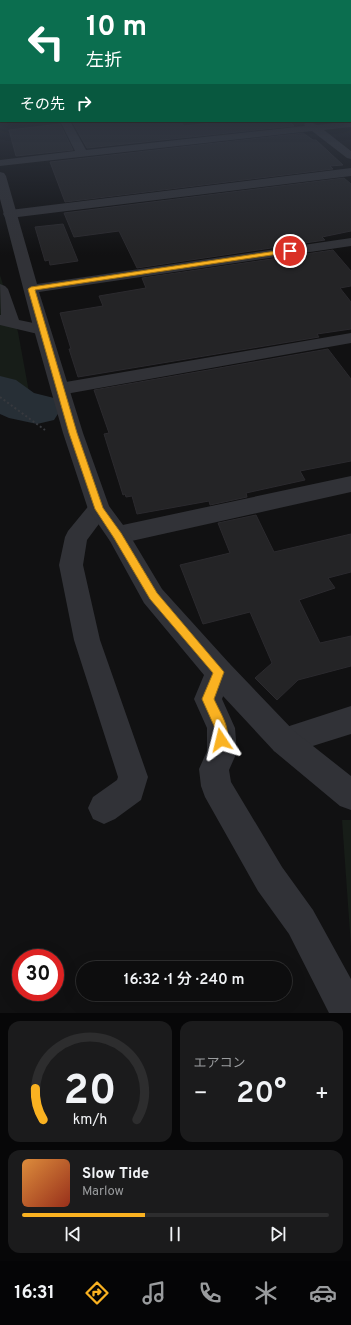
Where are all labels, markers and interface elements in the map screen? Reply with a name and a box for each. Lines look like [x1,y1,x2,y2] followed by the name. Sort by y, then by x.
[86,10,147,46] text: 10 m
[20,16,72,68] icon: left
[86,50,122,73] text: 左折
[73,92,95,114] icon: right
[20,96,65,115] text: その先
[273,234,307,268] pin
[279,240,301,262] icon: arrive
[200,719,242,761] position arrow
[12,949,64,1001] speed limit sign: 30
[124,971,244,990] text: 16:32 · 1 分 · 240 m
[194,1056,246,1072] text: エアコン
[63,1065,116,1118] text: 20
[236,1076,286,1113] text: 20°
[194,1081,208,1108] text: −
[315,1081,329,1108] text: +
[72,1110,107,1128] text: km/h
[82,1165,149,1184] text: Slow Tide
[82,1184,124,1200] text: Marlow
[62,1223,84,1245] icon: previous
[164,1223,186,1245] icon: pause
[267,1223,289,1245] icon: next
[83,1279,111,1307] icon: directions
[140,1279,168,1307] icon: music
[196,1279,224,1307] icon: phone
[252,1279,280,1307] icon: climate
[309,1279,337,1307] icon: car
[14,1282,55,1305] text: 16:31

